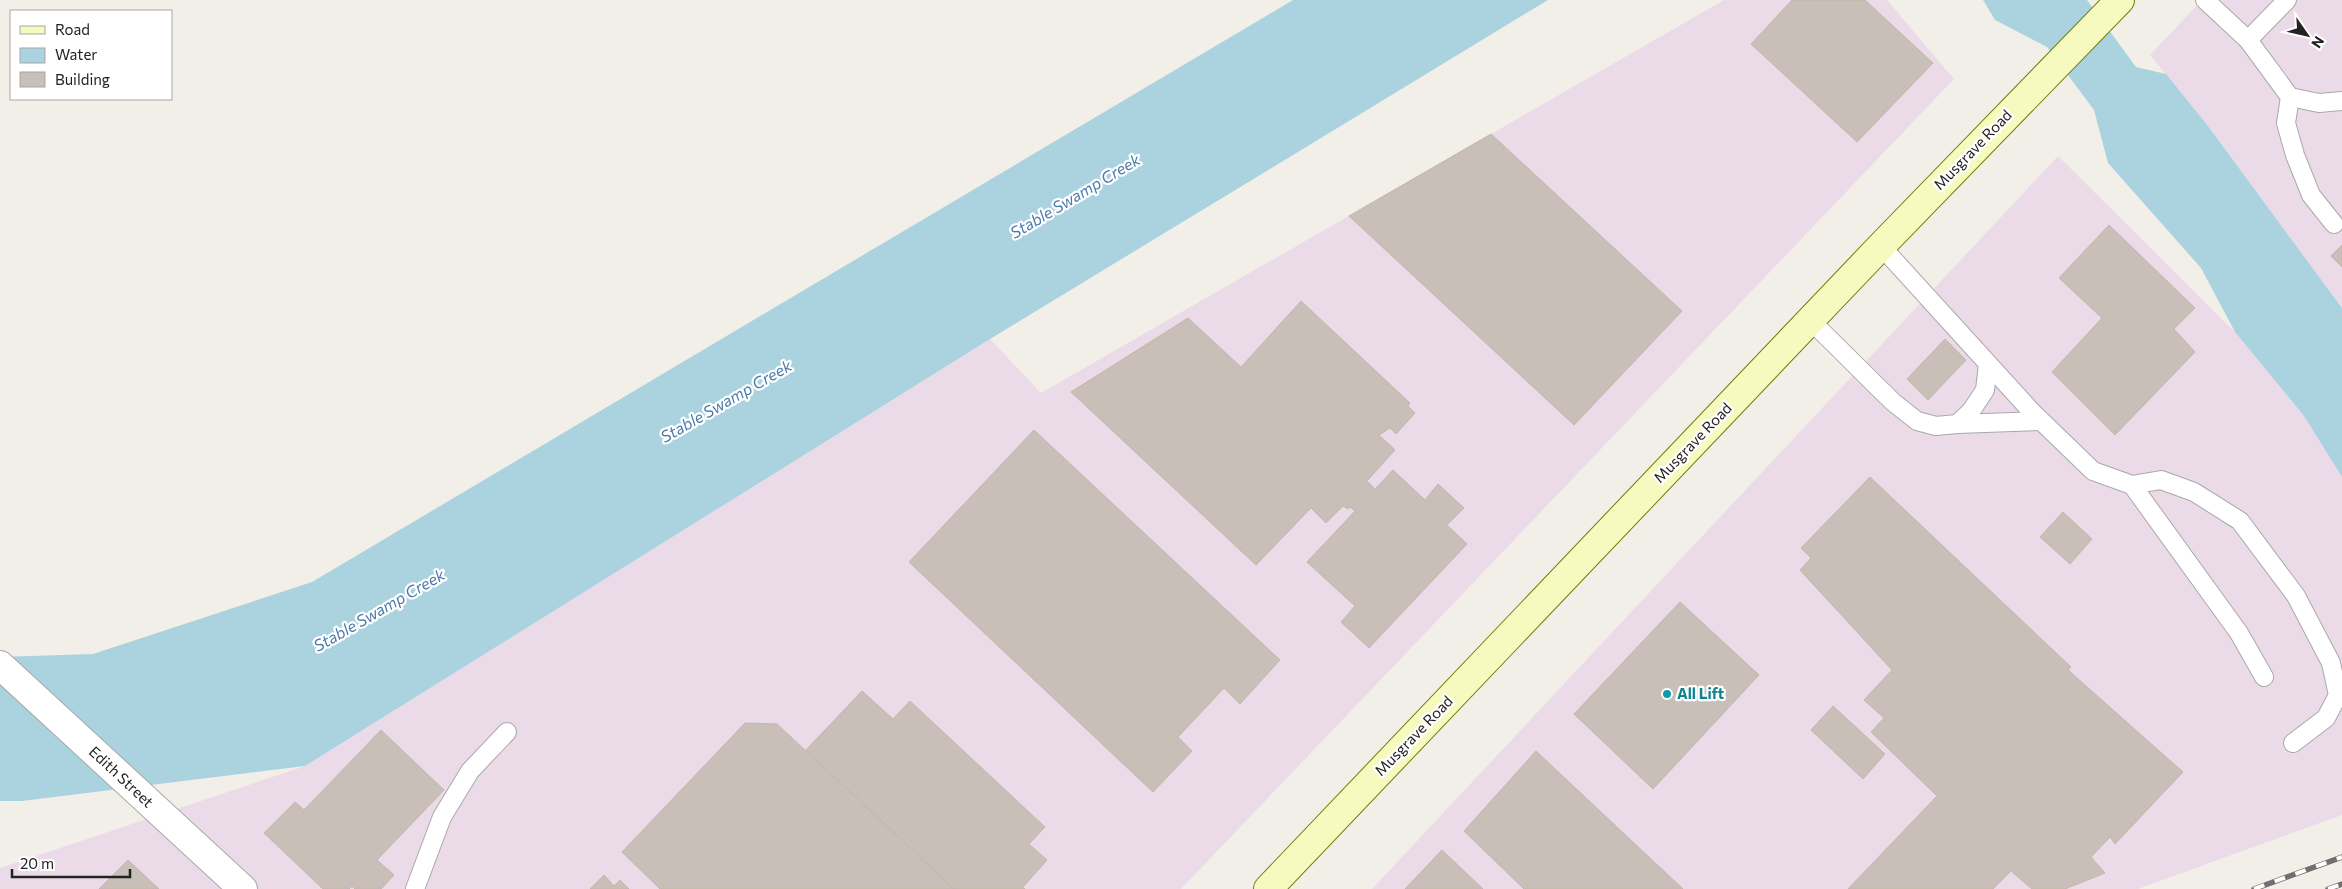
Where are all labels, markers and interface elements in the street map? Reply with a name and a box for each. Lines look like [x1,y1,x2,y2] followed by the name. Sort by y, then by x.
[10,10,172,100] legend
[2282,10,2332,60] north arrow
[55,20,90,38] text: Road
[2308,33,2328,52] text: N
[55,45,97,63] text: Water
[55,70,110,88] text: Building
[1930,105,2015,193] street label: Musgrave Road
[1006,149,1143,242] water label: Stable Swamp Creek
[657,355,795,446] water label: Stable Swamp Creek
[1650,398,1735,486] street label: Musgrave Road
[310,564,448,655] water label: Stable Swamp Creek
[1677,684,1724,702] place label: All Lift
[1661,688,1673,700] marker: All Lift
[1371,691,1456,779] street label: Musgrave Road
[86,742,158,811] street label: Edith Street
[12,846,130,878] scale bar
[20,854,54,872] text: 20 m

